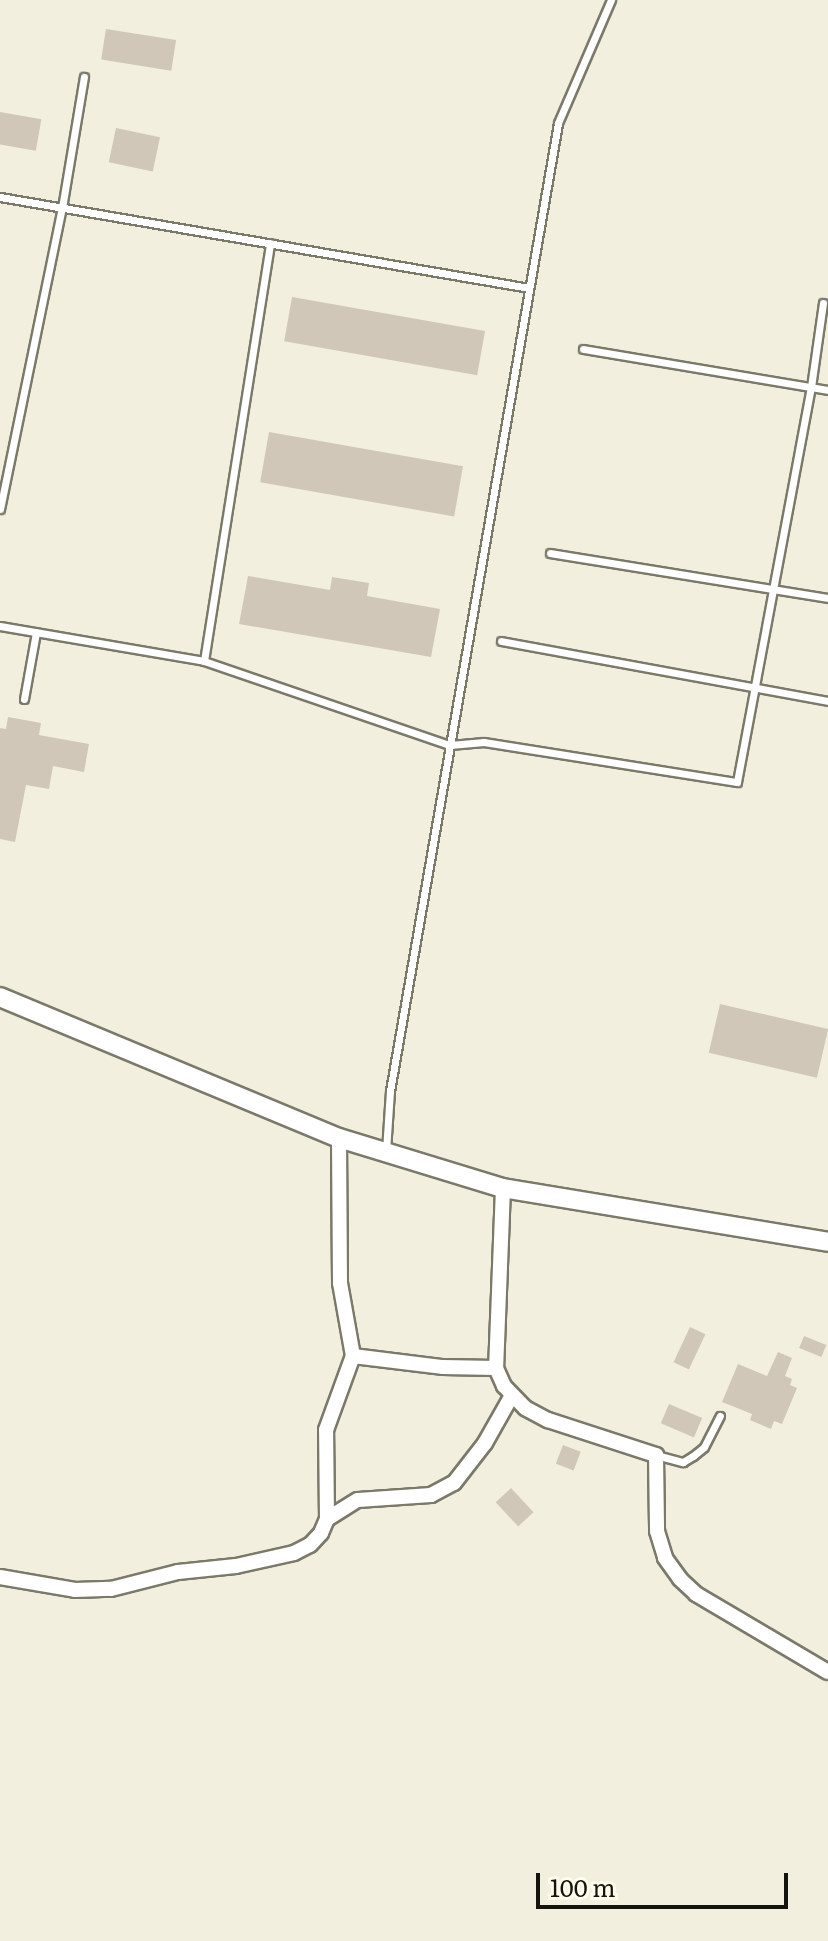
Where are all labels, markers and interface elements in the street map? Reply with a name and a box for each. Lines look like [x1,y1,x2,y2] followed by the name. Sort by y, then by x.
[540,1857,792,1907] scale bar
[550,1869,616,1904] text: 100 m

